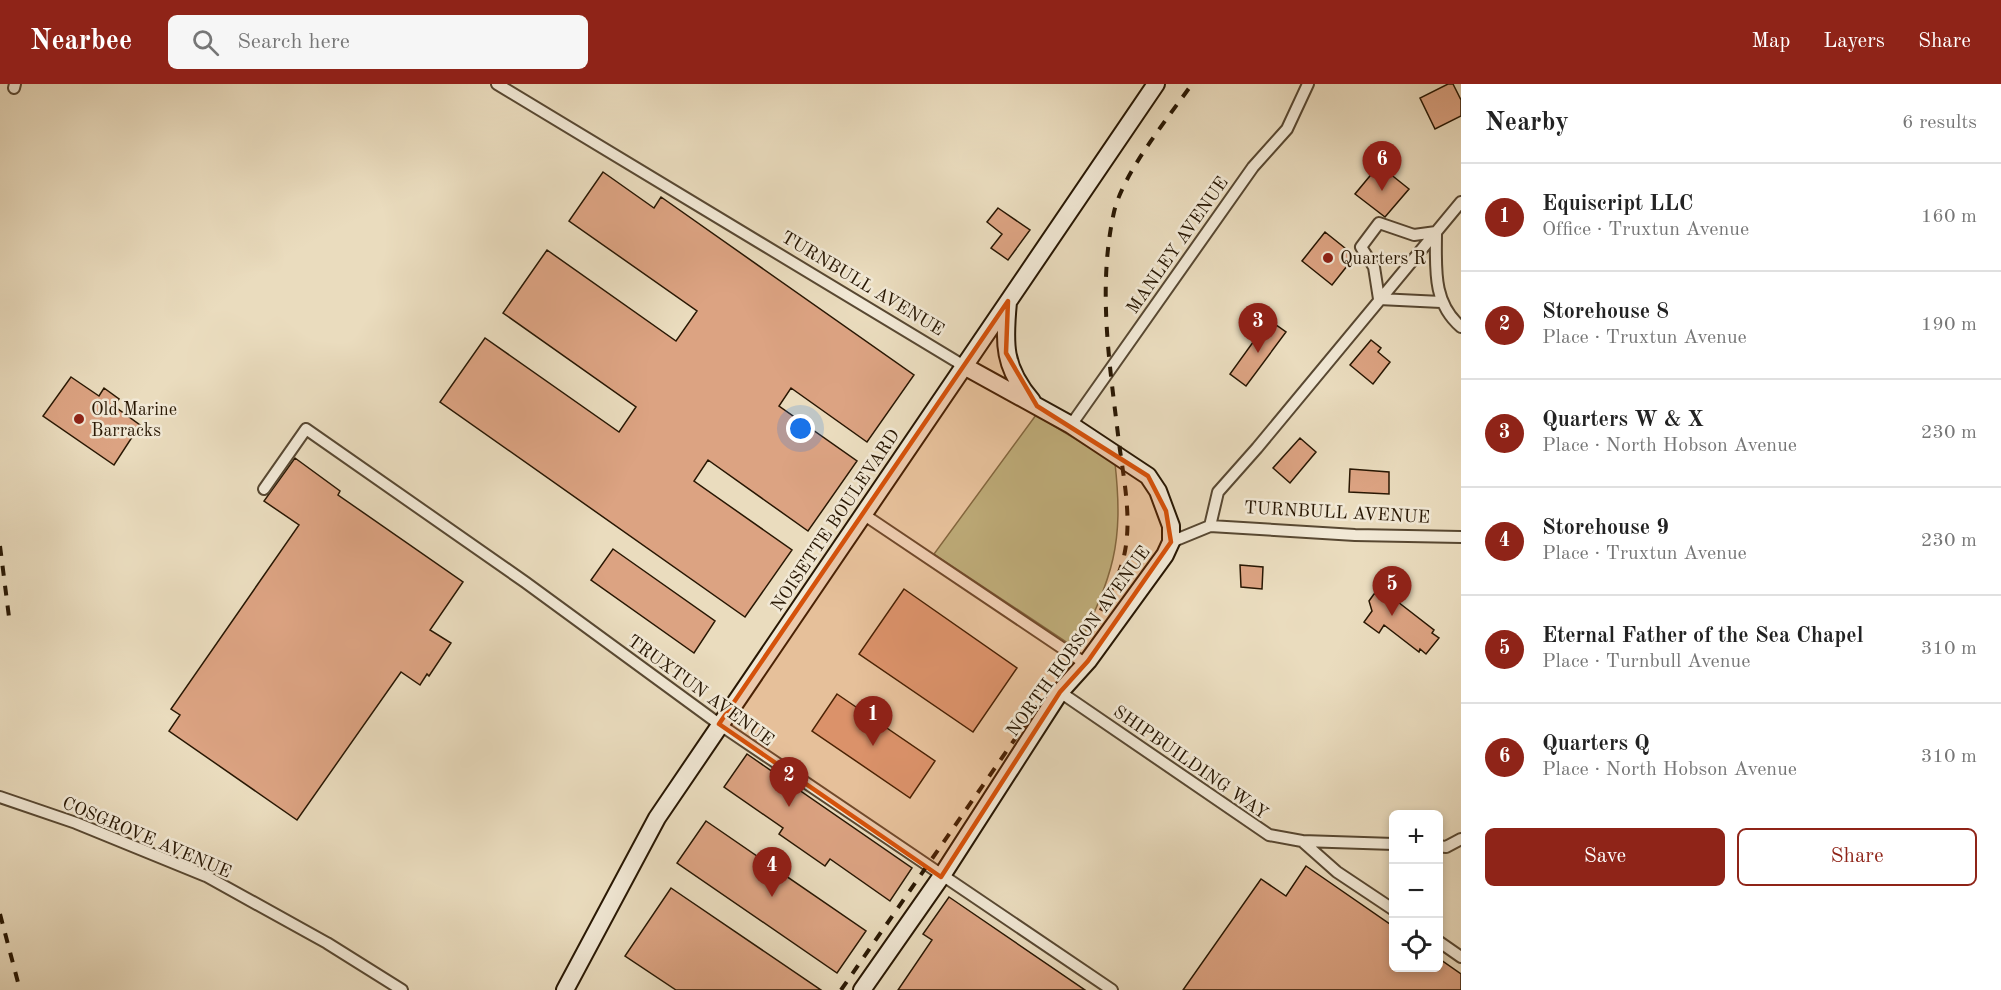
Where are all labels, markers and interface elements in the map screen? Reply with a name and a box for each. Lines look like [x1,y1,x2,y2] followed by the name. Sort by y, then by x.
[168,15,588,69] search box
[189,26,222,59] icon: search
[30,28,132,56] text: Nearbee
[237,31,350,53] text: Search here
[1751,31,1790,52] text: Map
[1823,31,1885,52] text: Layers
[1918,31,1971,52] text: Share
[1485,110,1569,136] text: Nearby
[1902,113,1977,133] text: 6 results
[1362,141,1402,191] pin: 6
[1124,174,1232,317] street label: MANLEY AVENUE
[1542,193,1693,215] text: Equiscript LLC
[1499,207,1510,227] text: 1
[1921,207,1977,227] text: 160 m
[1542,220,1749,240] text: Office · Truxtun Avenue
[778,228,947,340] street label: TURNBULL AVENUE
[1340,250,1426,268] place label: Quarters R
[1321,251,1335,265] marker: Quarters R
[1542,301,1669,323] text: Storehouse 8
[1238,304,1278,353] pin: 3
[1499,315,1510,335] text: 2
[1921,315,1977,335] text: 190 m
[1542,328,1747,348] text: Place · Truxtun Avenue
[91,401,177,440] place label: Old Marine Barracks
[1542,409,1704,431] text: Quarters W & X
[72,412,86,426] marker: Old Marine Barracks
[786,414,815,443] your location
[1499,423,1510,443] text: 3
[1921,423,1977,443] text: 230 m
[768,426,903,615] street label: NOISETTE BOULEVARD
[1542,436,1797,456] text: Place · North Hobson Avenue
[1243,499,1430,527] street label: TURNBULL AVENUE
[1542,517,1669,539] text: Storehouse 9
[1499,531,1510,551] text: 4
[1921,531,1977,551] text: 230 m
[1004,543,1154,740] street label: NORTH HOBSON AVENUE
[1542,544,1747,564] text: Place · Truxtun Avenue
[1372,566,1412,616] pin: 5
[1542,625,1863,647] text: Eternal Father of the Sea Chapel
[624,632,777,750] street label: TRUXTUN AVENUE
[1499,639,1510,659] text: 5
[1921,639,1977,659] text: 310 m
[1542,652,1750,672] text: Place · Turnbull Avenue
[854,696,892,746] pin: 1
[1110,703,1271,823] street label: SHIPBUILDING WAY
[1542,733,1650,755] text: Quarters Q
[1499,747,1510,767] text: 6
[1921,747,1977,767] text: 310 m
[770,758,808,807] pin: 2
[1542,760,1797,780] text: Place · North Hobson Avenue
[59,794,234,882] street label: COSGROVE AVENUE
[1389,810,1443,972] map controls
[1389,810,1443,864] button: +
[1485,828,1725,886] button: Save
[1737,828,1977,886] button: Share
[752,848,792,897] pin: 4
[1389,864,1443,918] button: −
[1389,918,1443,972] button: locate

